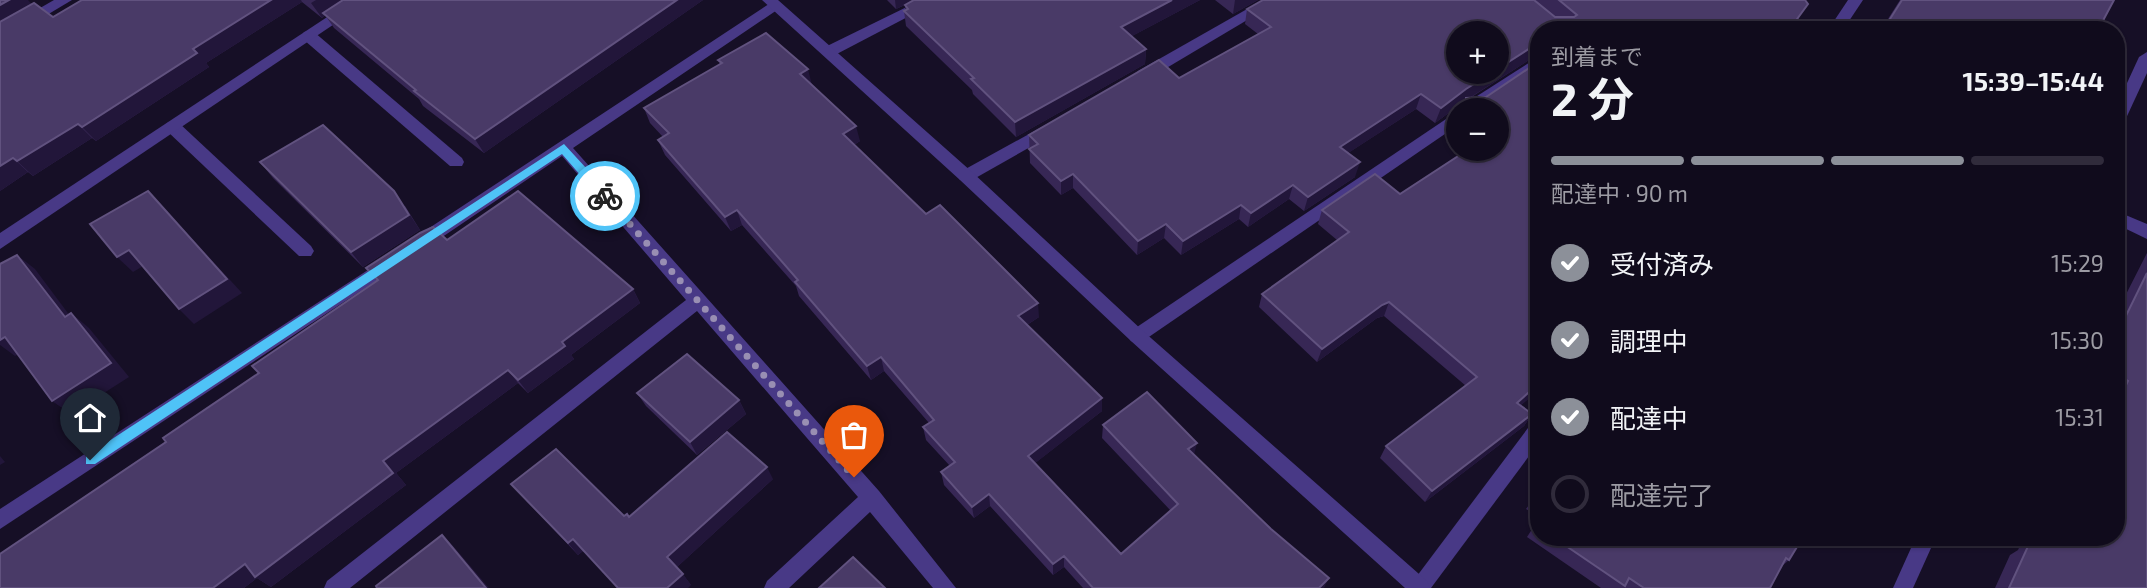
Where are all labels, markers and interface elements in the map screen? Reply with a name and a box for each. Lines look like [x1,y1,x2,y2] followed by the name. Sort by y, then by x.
[1446,21,1509,161] map controls
[1446,21,1509,84] button: +
[1551,42,1643,70] text: 到着まで
[1963,65,2104,96] text: 15:39–15:44
[1551,70,1634,125] text: 2 分
[1446,98,1509,161] button: −
[570,161,640,231] courier
[586,177,624,215] icon: bike
[1551,179,1688,207] text: 配達中 · 90 m
[1551,244,1589,282] icon: check
[1610,248,1714,279] text: 受付済み
[2051,249,2104,277] text: 15:29
[1551,321,1589,359] icon: check
[1610,325,1688,356] text: 調理中
[2050,326,2104,354] text: 15:30
[60,388,120,460] pin
[1551,398,1589,436] icon: check
[71,399,109,437] icon: home
[1610,402,1688,433] text: 配達中
[2055,403,2104,431] text: 15:31
[824,405,884,477] pin
[835,416,873,454] icon: bag
[1610,479,1714,510] text: 配達完了

